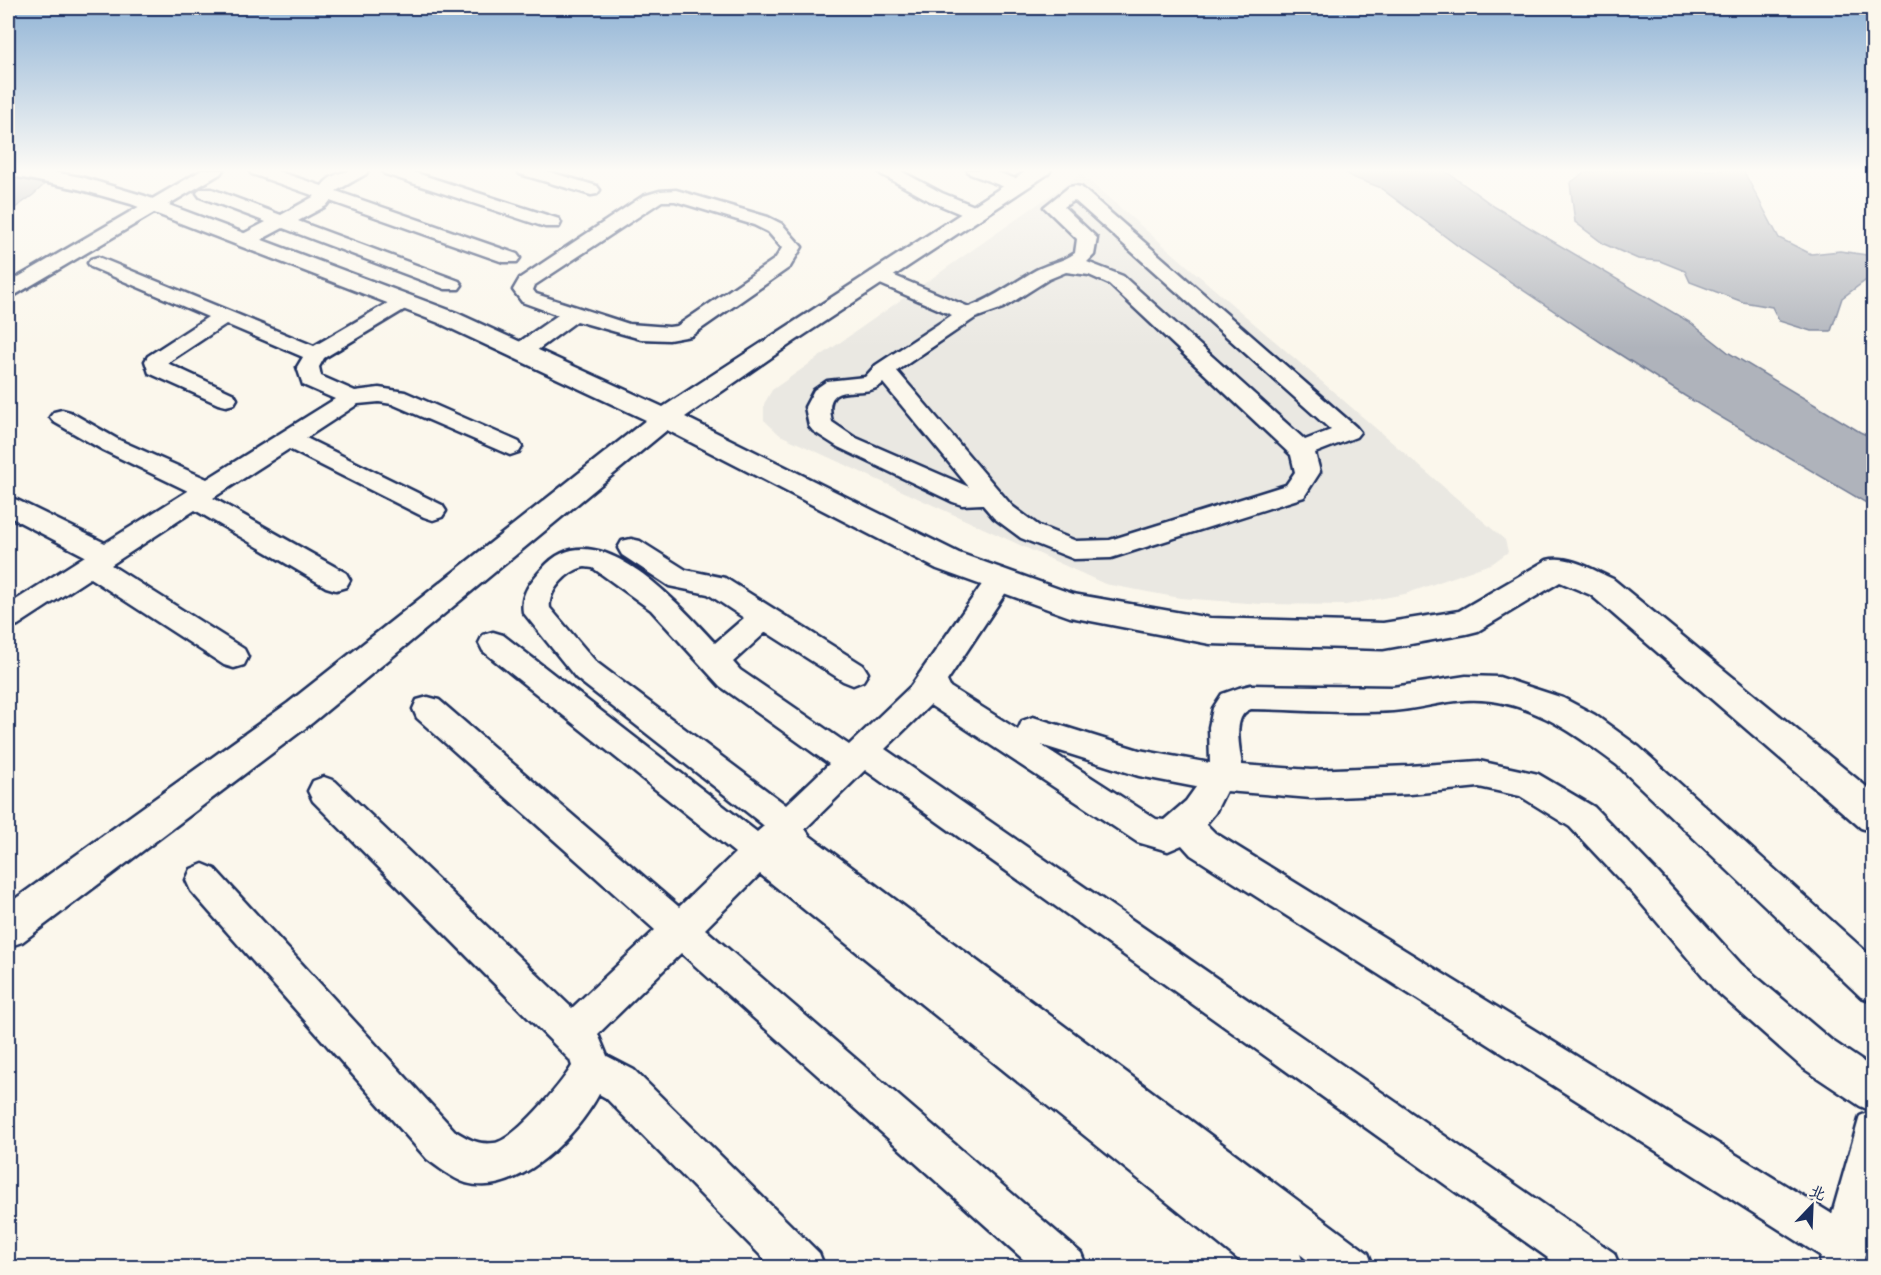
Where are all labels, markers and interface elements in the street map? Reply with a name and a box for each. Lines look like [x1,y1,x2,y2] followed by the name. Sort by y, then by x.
[1782,1176,1842,1236] north arrow
[1805,1180,1829,1208] text: 北

